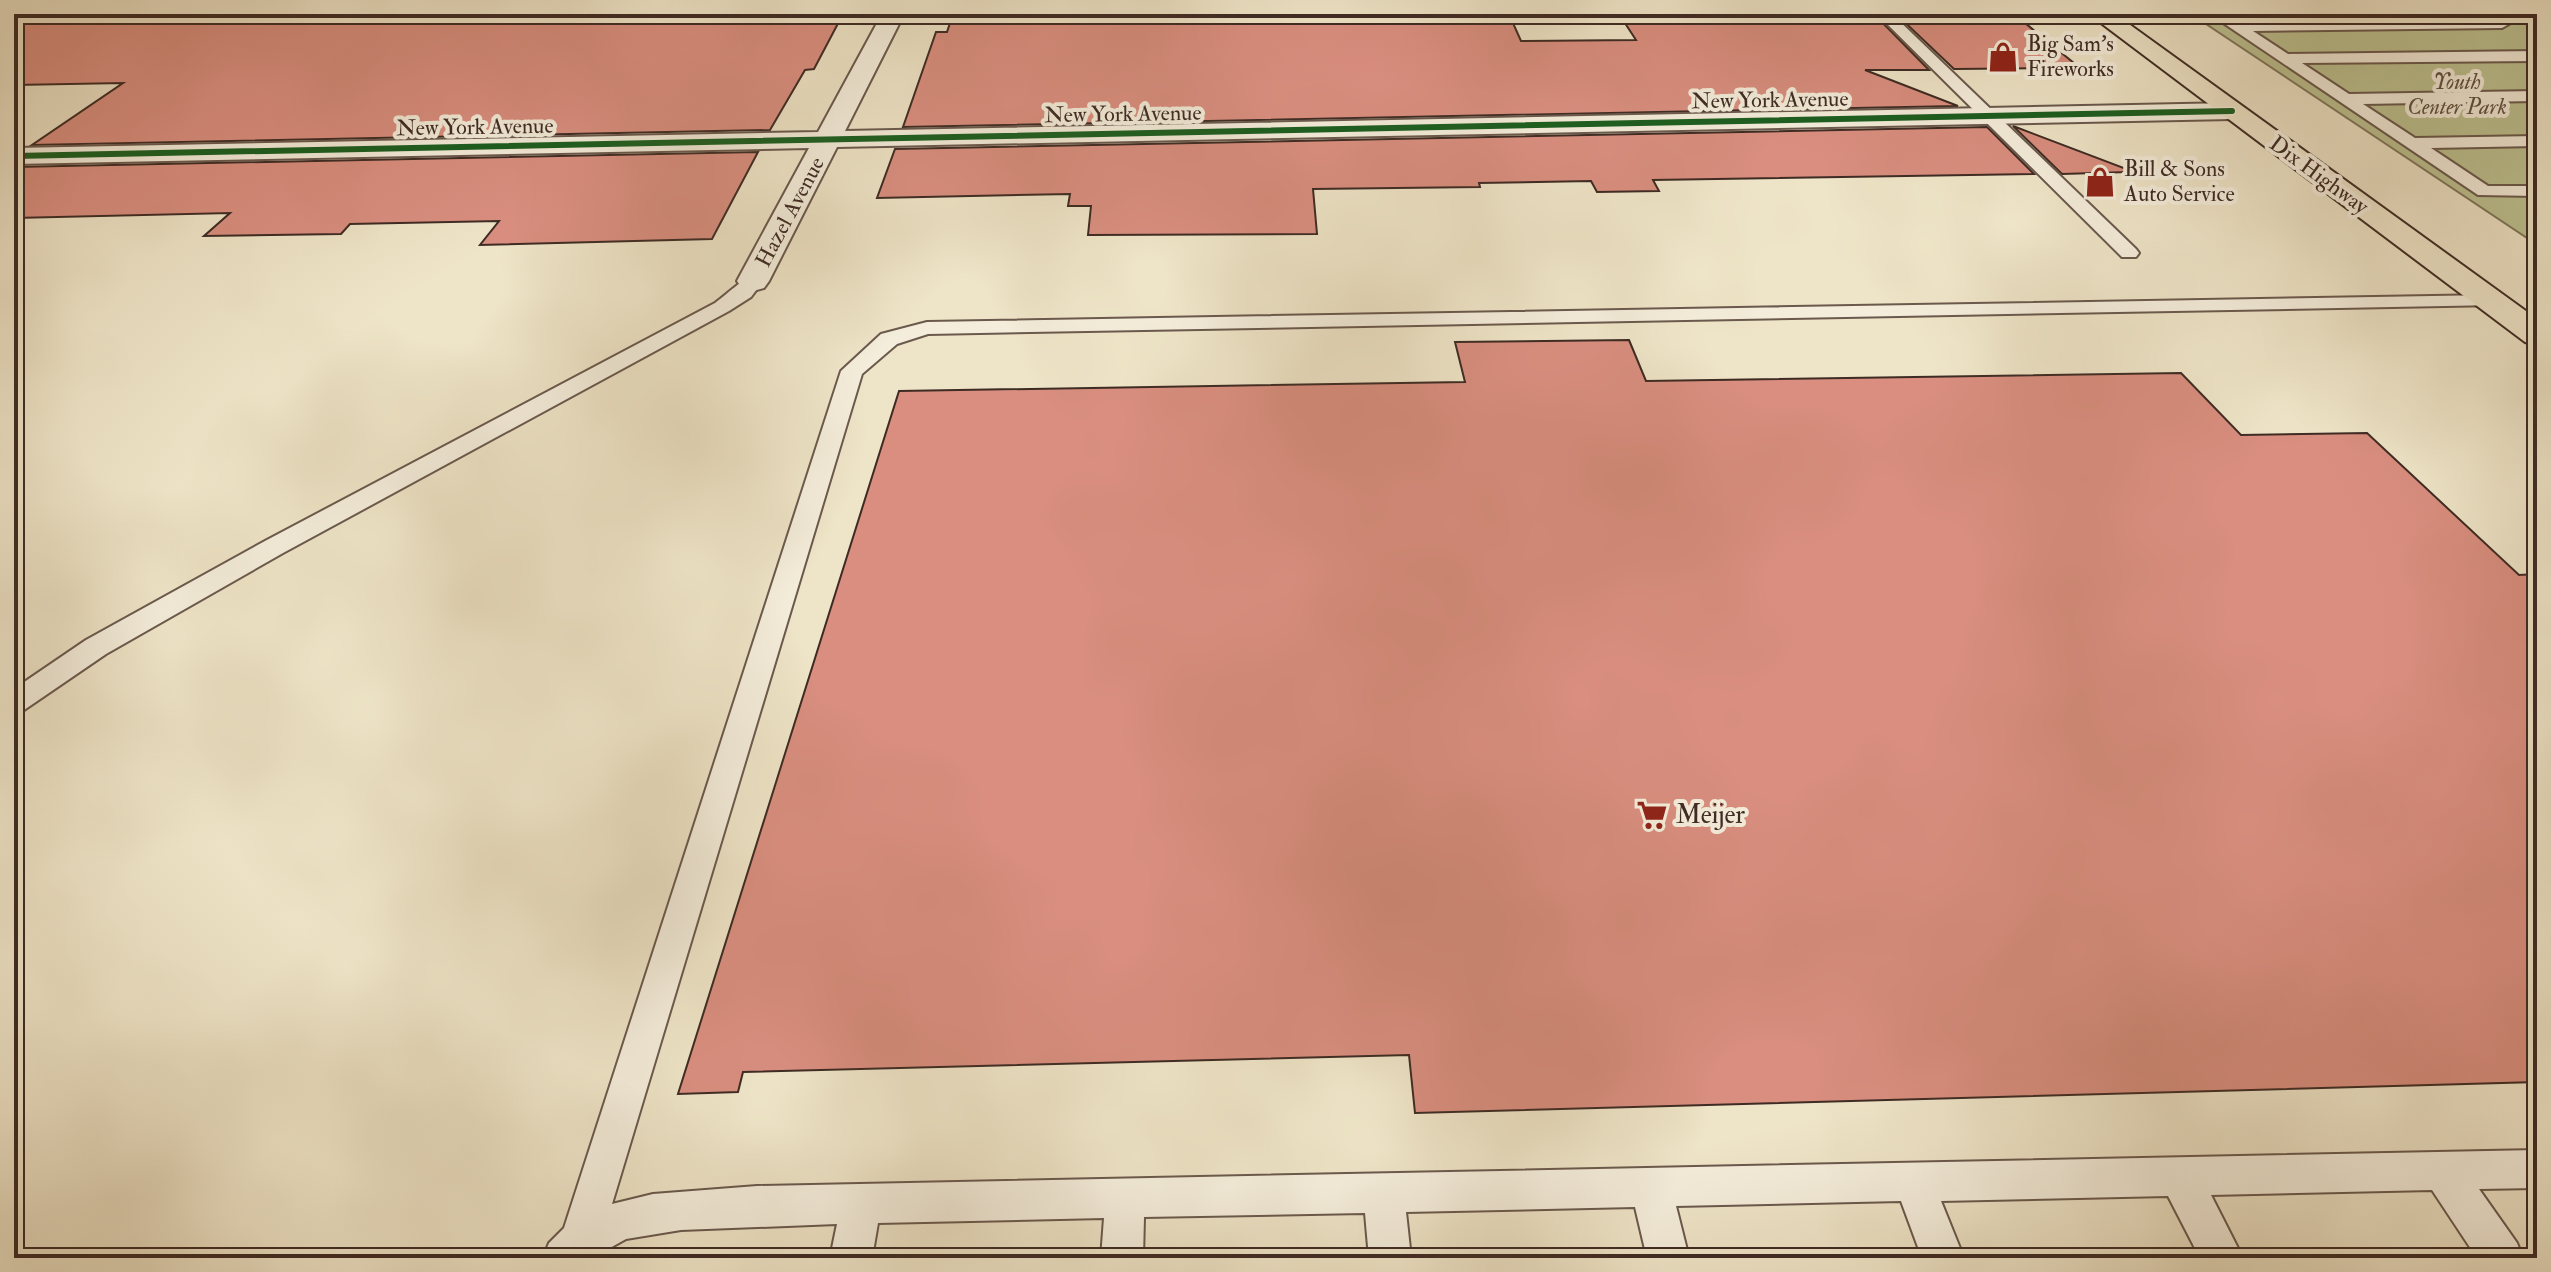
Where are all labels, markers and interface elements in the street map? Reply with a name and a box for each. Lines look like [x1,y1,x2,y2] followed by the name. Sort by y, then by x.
[2027,30,2114,83] place label: Big Sam's Fireworks
[1986,40,2020,74] shop icon: Big Sam's Fireworks
[2407,68,2507,121] park label: Youth Center Park
[1691,85,1849,115] street label: New York Avenue
[1044,99,1202,129] street label: New York Avenue
[396,112,554,142] street label: New York Avenue
[2264,130,2374,221] street label: Dix Highway
[749,152,831,272] street label: Hazel Avenue
[2123,155,2235,208] place label: Bill & Sons Auto Service
[2083,165,2117,199] shop icon: Bill & Sons Auto Service
[1635,798,1669,832] supermarket icon: Meijer
[1676,799,1745,831] place label: Meijer

